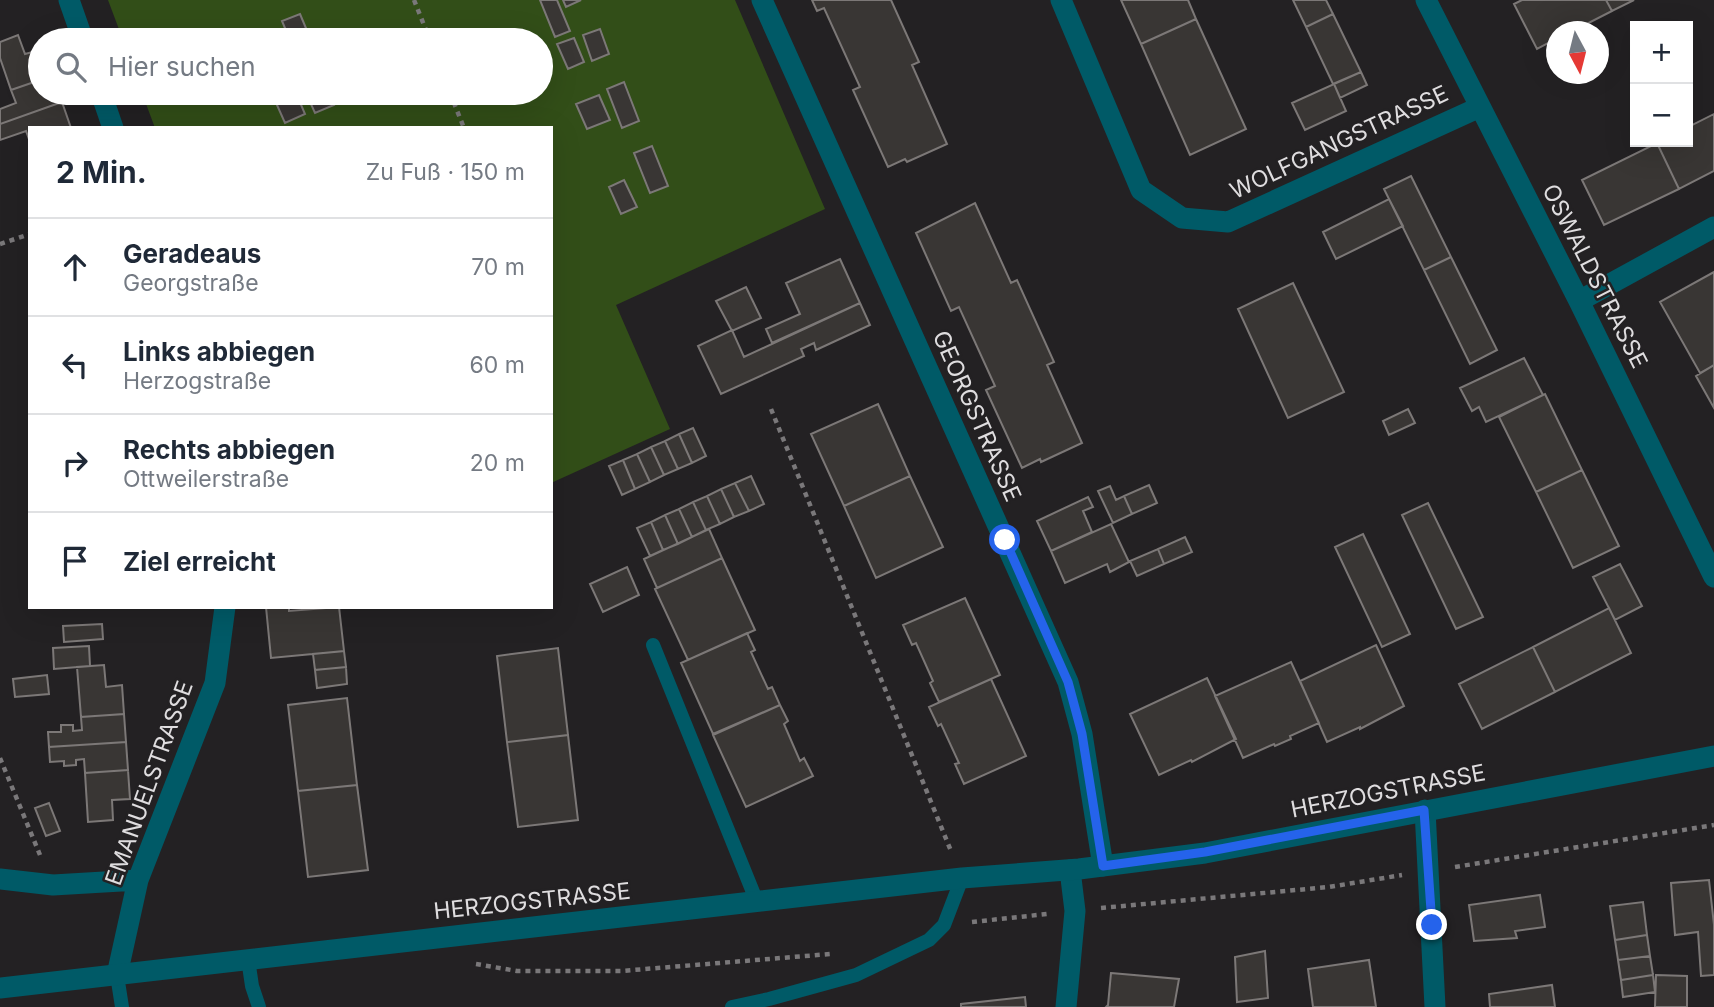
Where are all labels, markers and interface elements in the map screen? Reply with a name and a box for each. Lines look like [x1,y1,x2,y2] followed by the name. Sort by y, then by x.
[1546,21,1609,84] north arrow
[1630,21,1693,147] map controls
[1630,21,1693,84] button: +
[28,28,553,105] search box
[52,48,90,86] icon: search
[108,51,256,82] text: Hier suchen
[1225,79,1453,205] street label: WOLFGANGSTRASSE
[1630,84,1693,147] button: −
[56,154,147,190] text: 2 Min.
[366,158,525,186] text: Zu Fuß · 150 m
[1536,179,1654,373] street label: OSWALDSTRASSE
[123,238,261,269] text: Geradeaus
[56,248,94,286] icon: ahead
[471,253,525,281] text: 70 m
[123,269,259,297] text: Georgstraße
[927,326,1027,506] street label: GEORGSTRASSE
[123,336,315,367] text: Links abbiegen
[56,346,94,384] icon: left
[470,351,525,379] text: 60 m
[123,367,271,395] text: Herzogstraße
[123,434,335,465] text: Rechts abbiegen
[56,444,94,482] icon: right
[470,449,525,477] text: 20 m
[123,465,289,493] text: Ottweilerstraße
[989,524,1020,555] route start
[56,542,94,580] icon: arrive
[123,546,276,577] text: Ziel erreicht
[99,677,199,889] street label: EMANUELSTRASSE
[1288,758,1488,824] street label: HERZOGSTRASSE
[432,877,632,925] street label: HERZOGSTRASSE
[1416,909,1447,940] route end

